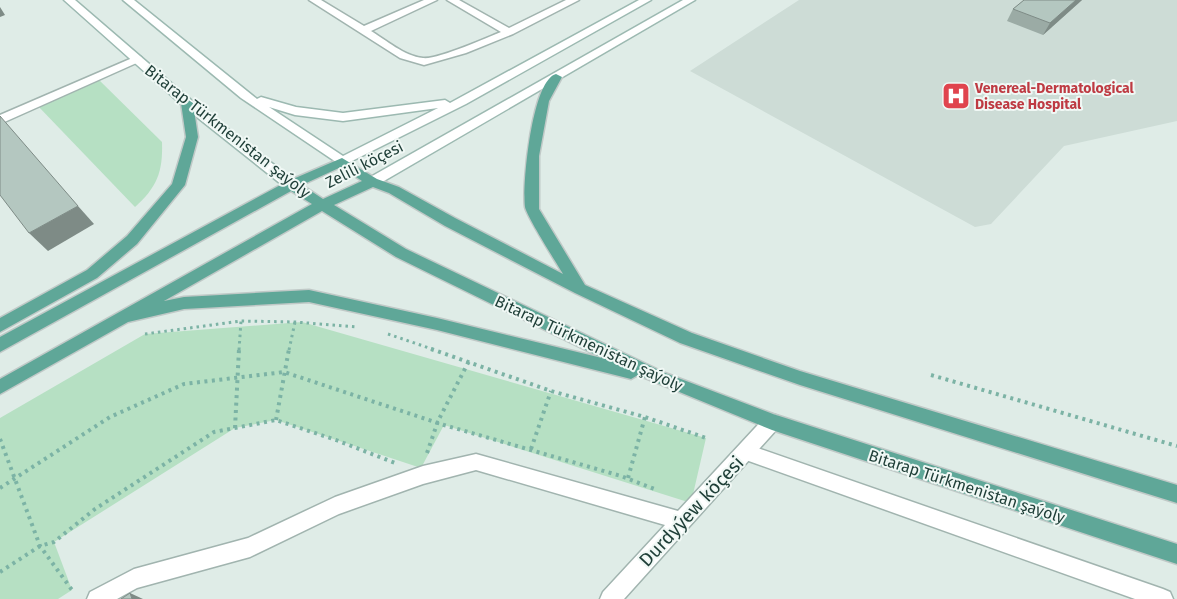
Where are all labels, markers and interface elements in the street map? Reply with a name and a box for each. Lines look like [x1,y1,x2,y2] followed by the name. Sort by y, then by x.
[140,61,314,203] street label: Bitarap Türkmenistan şaýoly
[974,80,1135,113] place label: Venereal-Dermatological Disease Hospital
[941,81,971,111] hospital icon: Venereal-Dermatological Disease Hospital
[322,137,407,193] street label: Zelili köçesi
[491,292,686,396] street label: Bitarap Türkmenistan şaýoly
[866,446,1067,528] street label: Bitarap Türkmenistan şaýoly
[634,451,749,571] street label: Durdyýew köçesi

